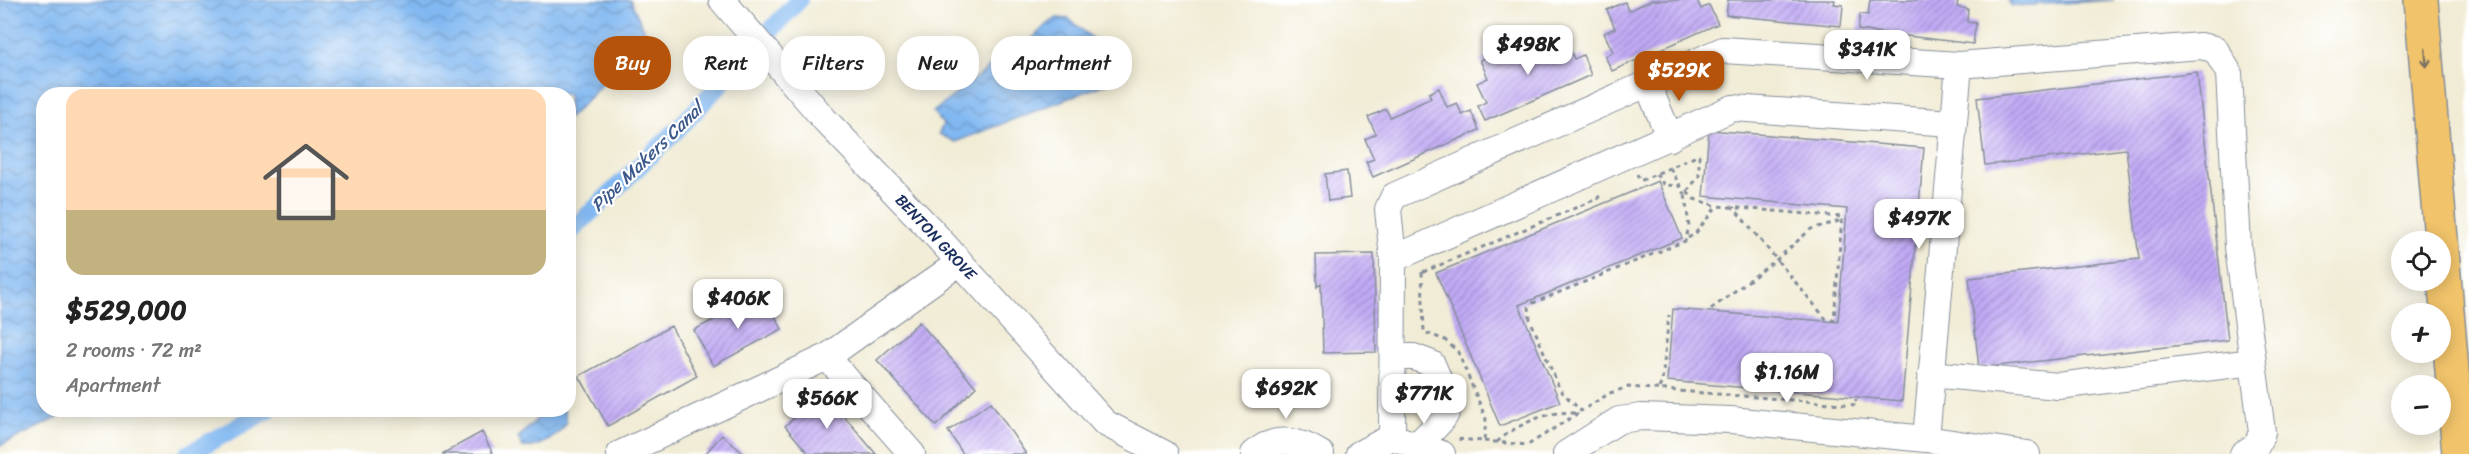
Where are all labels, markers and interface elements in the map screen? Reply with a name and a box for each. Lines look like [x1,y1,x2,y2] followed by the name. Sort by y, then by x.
[1486,25,1570,76] pin: $498K
[1497,27,1559,62] text: $498K
[1825,30,1909,81] pin: $341K
[1838,32,1896,67] text: $341K
[594,36,671,90] chip: Buy
[683,36,769,90] chip: Rent
[781,36,885,90] chip: Filters
[897,36,979,90] chip: New
[991,36,1132,90] chip: Apartment
[2421,48,2432,68] one-way arrow
[1637,51,1721,102] pin: $529K
[1648,53,1710,88] text: $529K
[583,92,714,220] water label: Pipe Makers Canal
[252,128,360,236] icon: home
[888,187,985,288] street label: BENTON GROVE
[1877,199,1961,250] pin: $497K
[1888,201,1950,236] text: $497K
[2391,231,2451,435] map controls
[2391,231,2451,291] button: locate
[696,279,780,330] pin: $406K
[707,281,769,316] text: $406K
[66,287,187,333] text: $529,000
[2391,303,2451,363] button: +
[66,333,202,368] text: 2 rooms · 72 m²
[1738,353,1836,404] pin: $1.16M
[1755,355,1819,390] text: $1.16M
[66,368,160,403] text: Apartment
[1244,369,1328,420] pin: $692K
[1256,371,1316,406] text: $692K
[1382,374,1466,425] pin: $771K
[2391,375,2451,435] button: −
[1395,376,1453,411] text: $771K
[785,379,869,430] pin: $566K
[797,381,857,416] text: $566K

